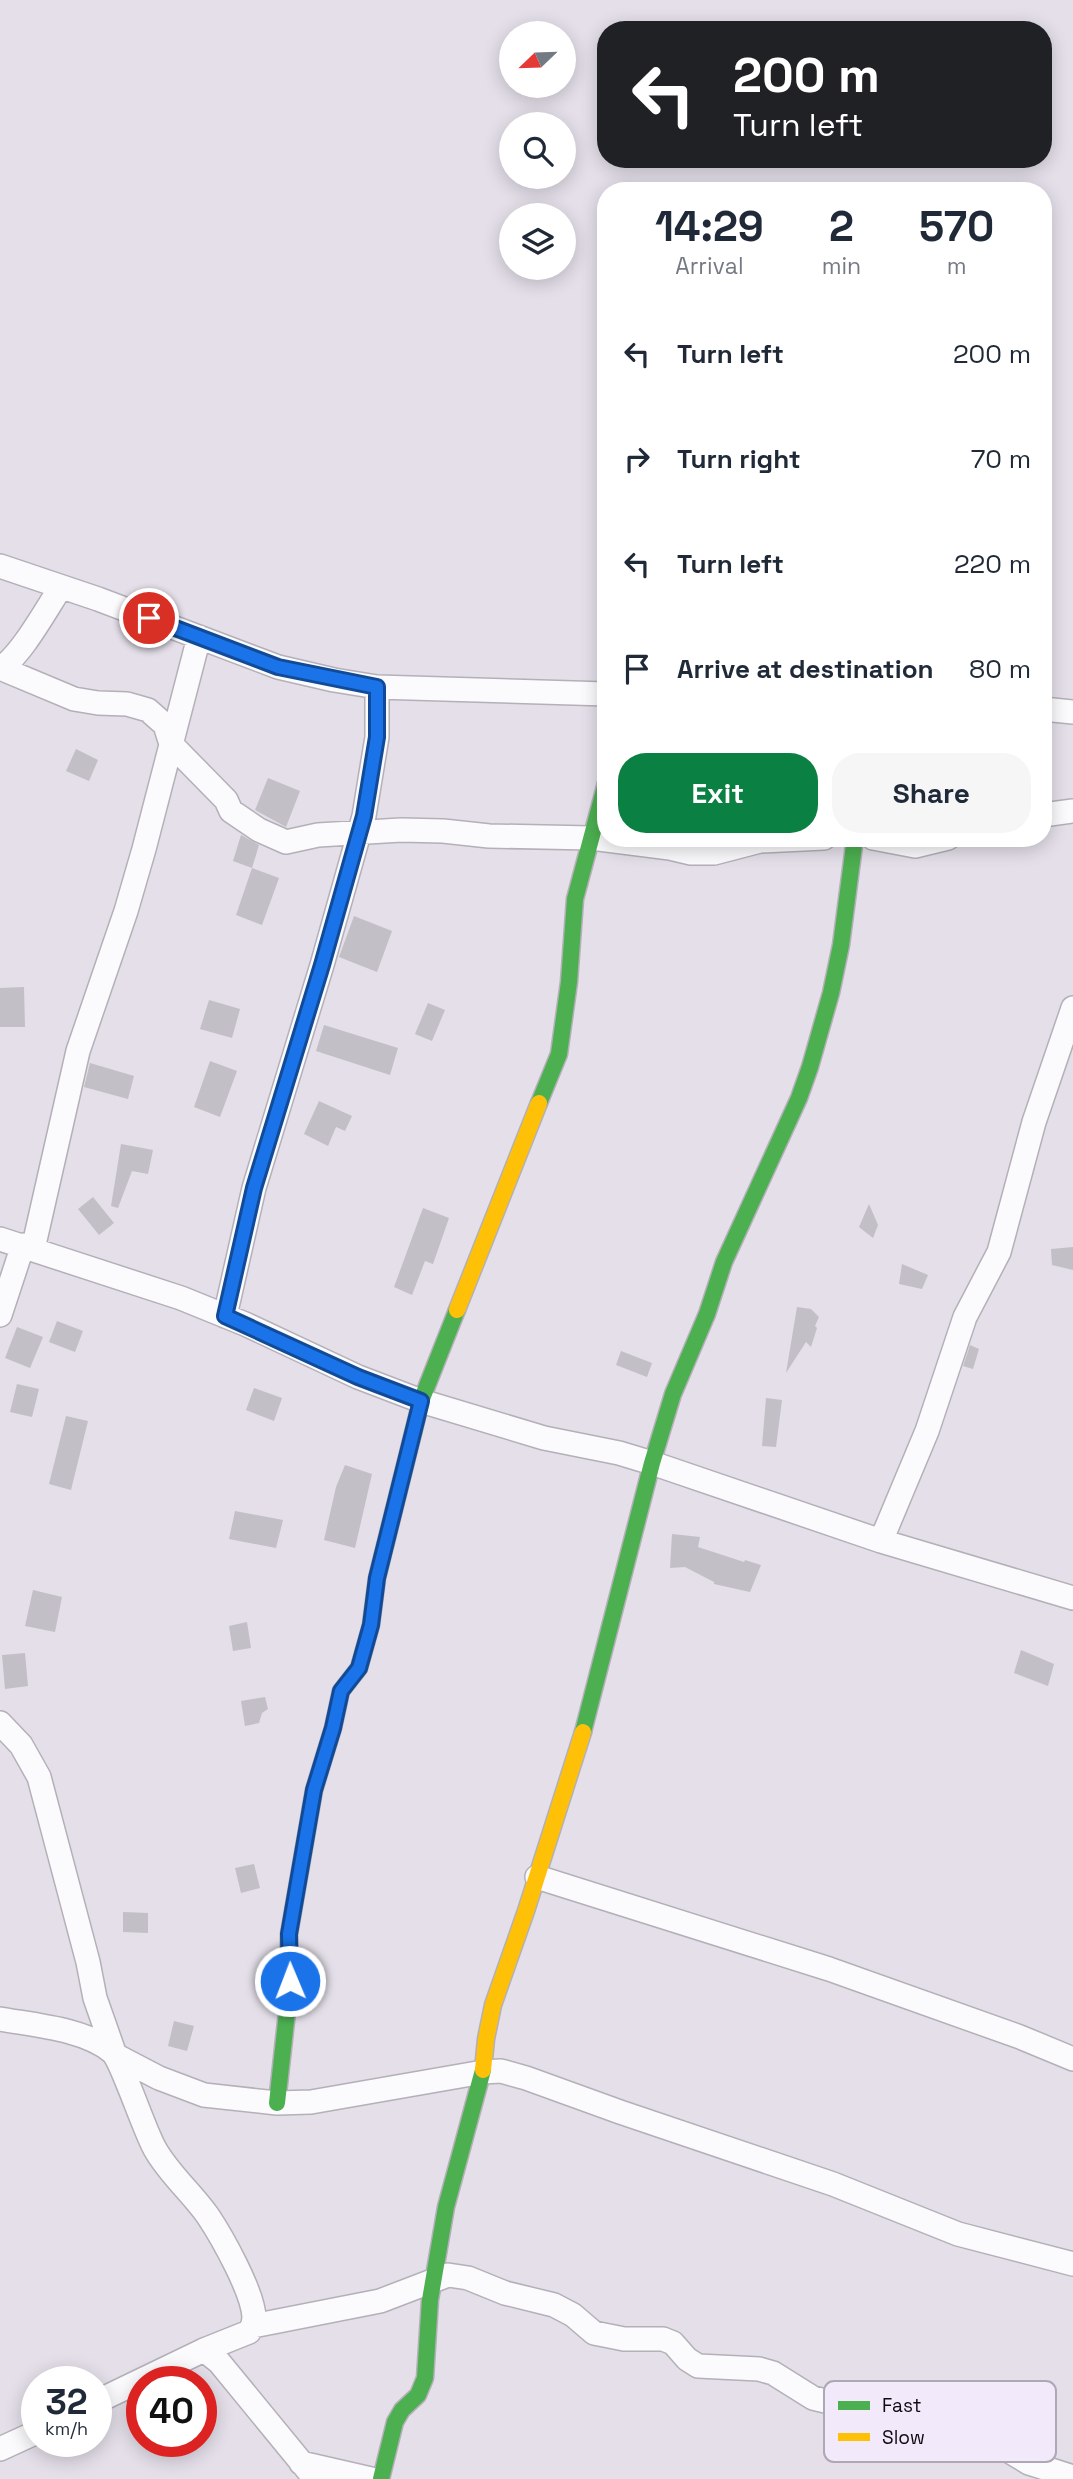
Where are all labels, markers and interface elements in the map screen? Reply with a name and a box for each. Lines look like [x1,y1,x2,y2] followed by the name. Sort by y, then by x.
[499,21,576,98] north arrow
[499,21,576,280] map controls
[733,44,880,106] text: 200 m
[618,49,709,140] icon: left
[733,105,863,145] text: Turn left
[499,112,576,189] button: search
[655,200,764,253] text: 14:29
[829,200,854,253] text: 2
[919,200,994,253] text: 570
[499,203,576,280] button: layers
[675,251,744,281] text: Arrival
[822,251,861,281] text: min
[947,251,966,281] text: m
[618,335,656,373] icon: left
[677,337,784,371] text: Turn left
[953,337,1031,371] text: 200 m
[618,440,656,478] icon: right
[677,442,801,476] text: Turn right
[971,442,1031,476] text: 70 m
[618,545,656,583] icon: left
[677,547,784,581] text: Turn left
[954,547,1031,581] text: 220 m
[119,588,179,648] pin
[130,599,168,637] icon: arrive
[618,650,656,688] icon: arrive
[677,652,934,686] text: Arrive at destination
[969,652,1031,686] text: 80 m
[618,753,818,833] button: Exit
[832,753,1031,833] button: Share
[253,1944,327,2018] position arrow
[126,2366,217,2457] speed limit sign: 40
[45,2380,88,2424] text: 32
[824,2381,1056,2462] legend
[882,2393,922,2418] text: Fast
[45,2417,88,2440] text: km/h
[882,2425,925,2450] text: Slow

